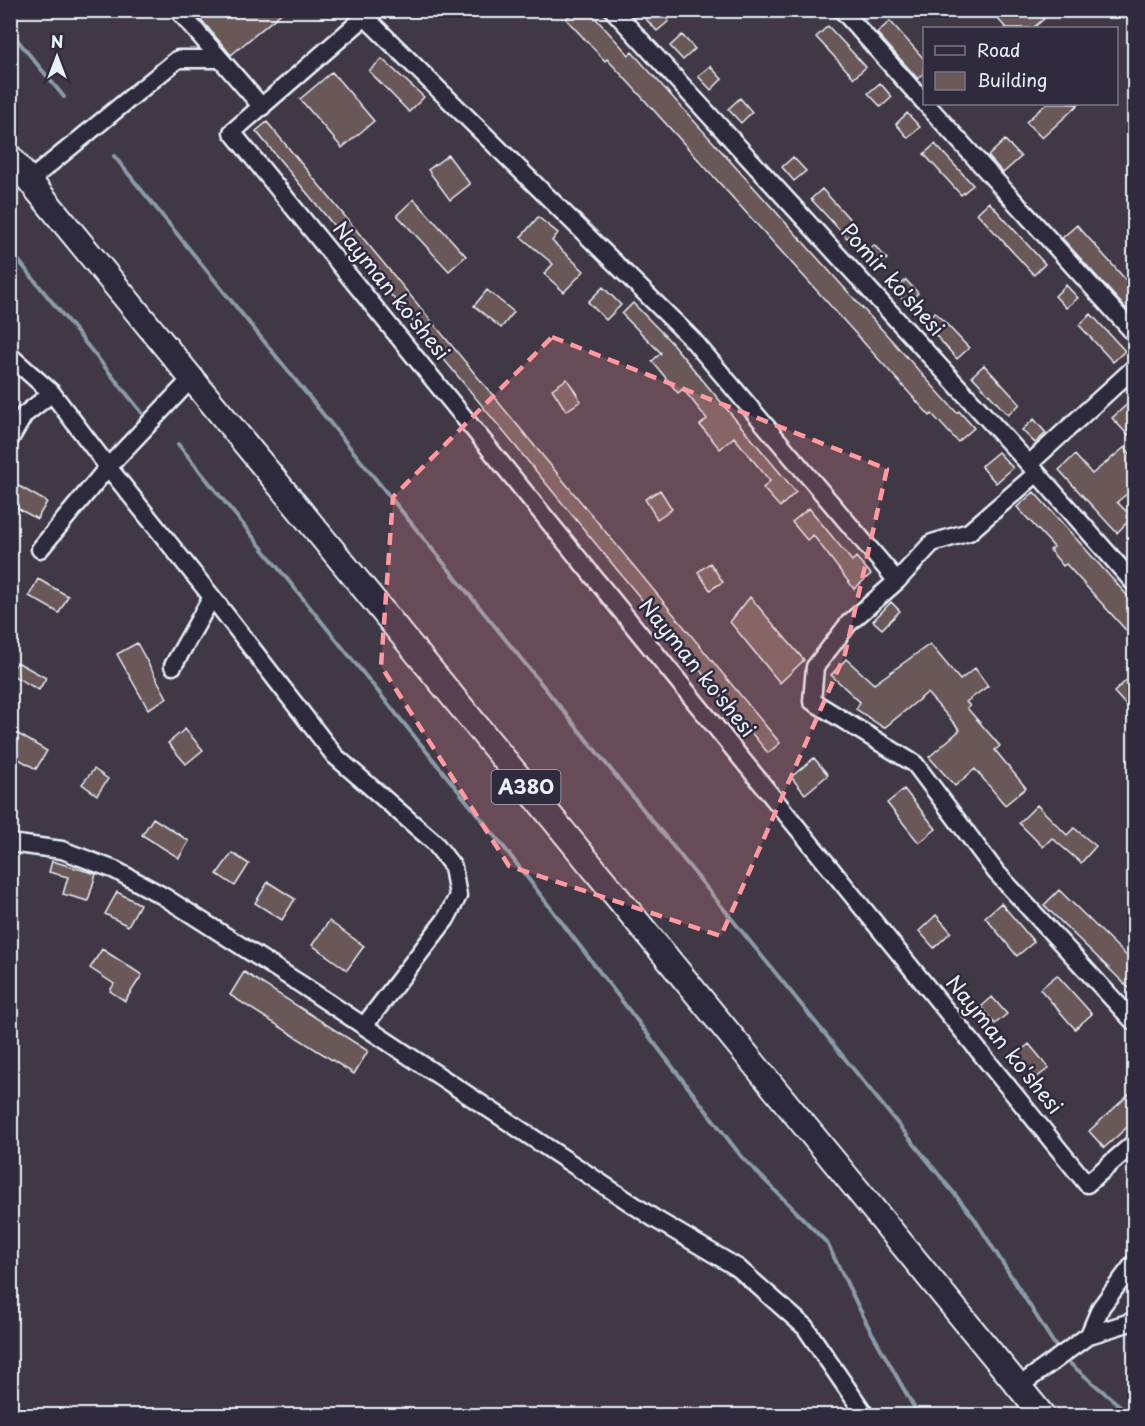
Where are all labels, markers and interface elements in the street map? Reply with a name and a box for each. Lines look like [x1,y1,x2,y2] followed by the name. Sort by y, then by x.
[27,27,87,87] north arrow
[923,27,1118,105] legend
[51,29,63,53] text: N
[977,36,1021,63] text: Road
[977,66,1047,93] text: Building
[326,213,459,366] street label: Nayman ko'shesi
[834,215,953,342] street label: Pomir ko'shesi
[632,590,765,743] street label: Nayman ko'shesi
[492,770,560,804] road number: A380
[939,967,1072,1120] street label: Nayman ko'shesi

